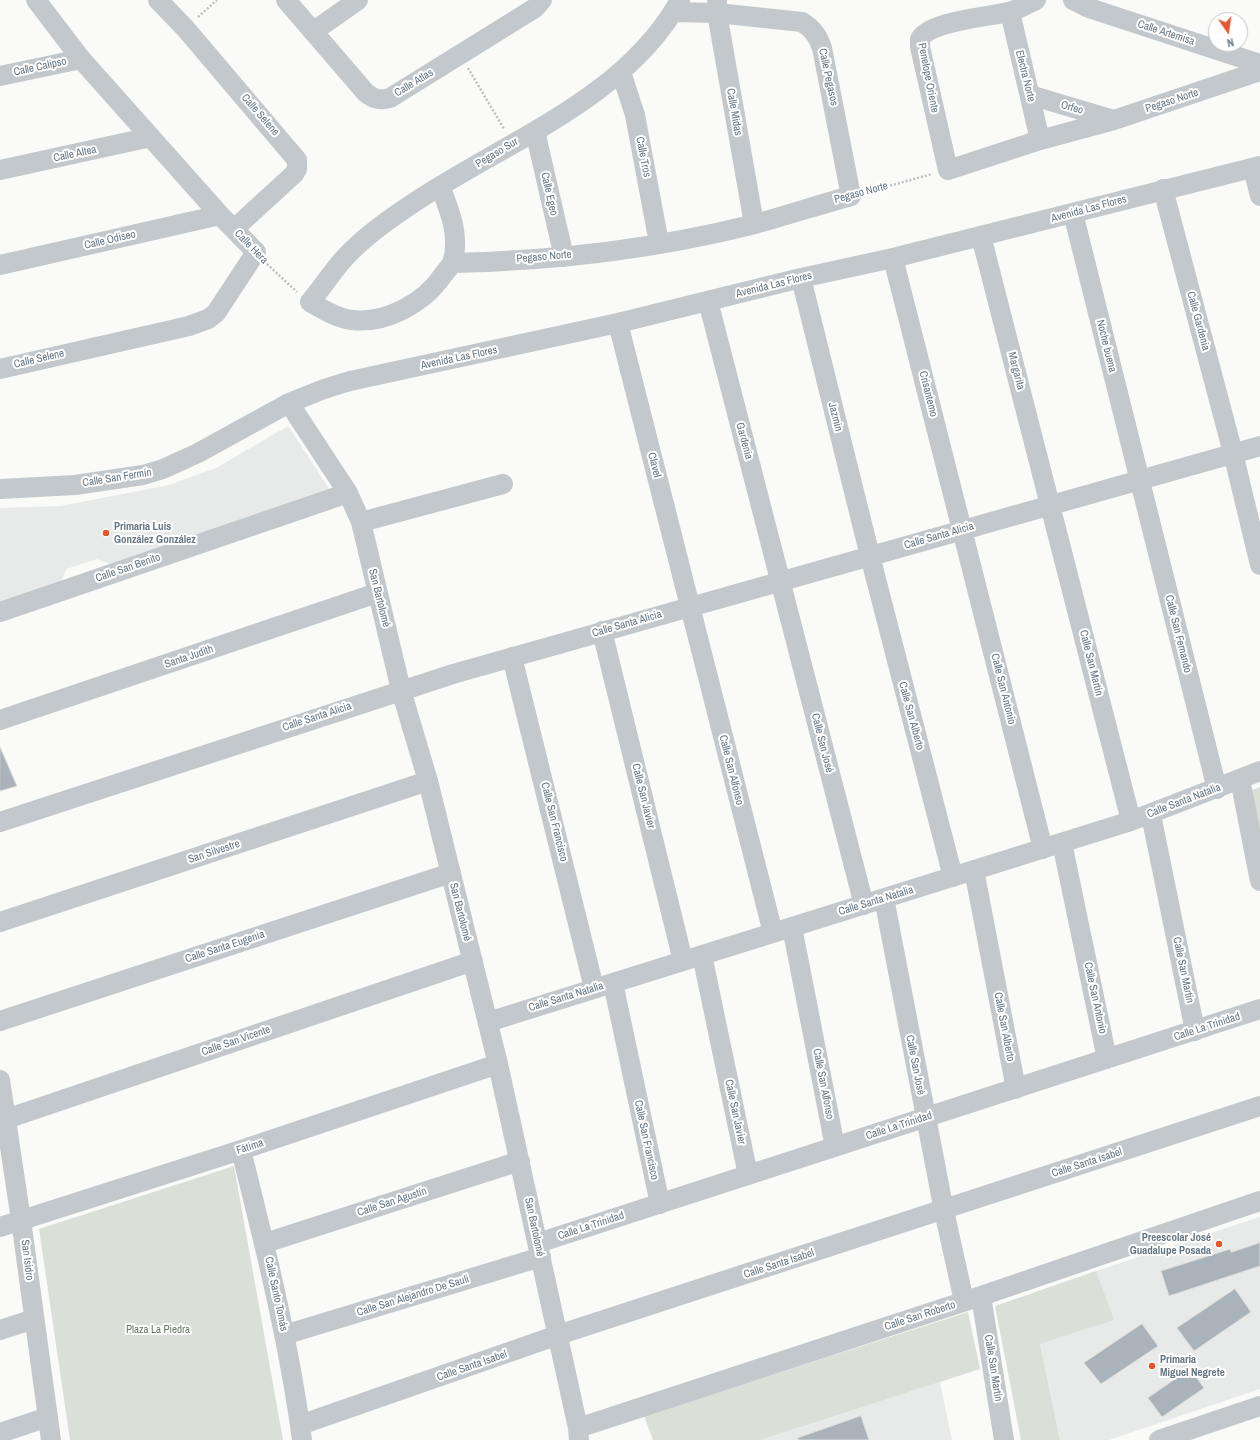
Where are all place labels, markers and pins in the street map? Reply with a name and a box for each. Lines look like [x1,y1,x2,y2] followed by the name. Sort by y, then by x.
[114,520,196,546] place label: Primaria Luis González González
[101,528,111,538] marker: Primaria Luis González González
[1130,1231,1211,1257] place label: Preescolar José Guadalupe Posada
[1214,1239,1224,1249] marker: Preescolar José Guadalupe Posada
[1160,1353,1225,1379] place label: Primaria Miguel Negrete
[1147,1361,1157,1371] marker: Primaria Miguel Negrete

